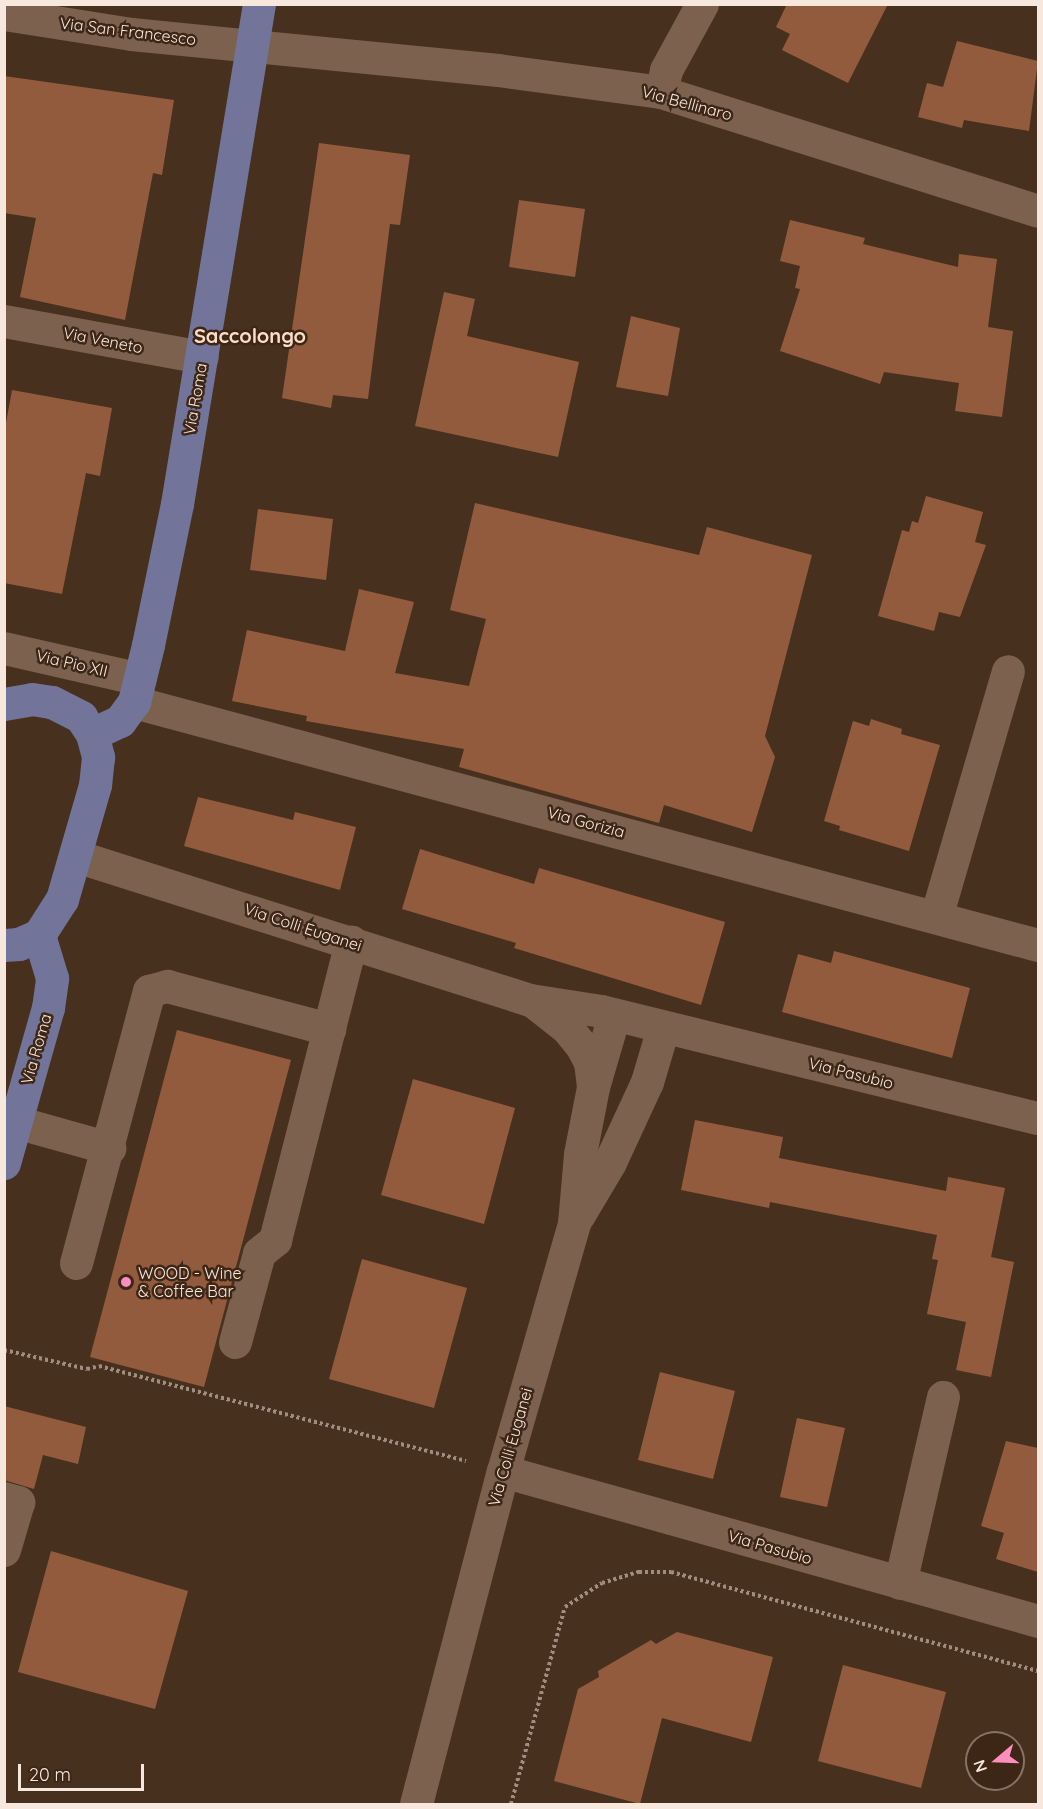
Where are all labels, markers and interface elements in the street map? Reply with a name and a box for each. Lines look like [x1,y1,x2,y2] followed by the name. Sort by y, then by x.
[59,13,197,49] street label: Via San Francesco
[640,82,734,124] street label: Via Bellinaro
[62,323,144,357] street label: Via Veneto
[194,323,306,347] district label: Saccolongo
[179,362,211,436] street label: Via Roma
[34,645,110,681] street label: Via Pio XII
[545,802,627,842] street label: Via Gorizia
[242,899,364,955] street label: Via Colli Euganei
[17,1011,55,1087] street label: Via Roma
[807,1053,895,1093] street label: Via Pasubio
[138,1263,242,1301] place label: WOOD - Wine & Coffee Bar
[119,1275,133,1289] marker: WOOD - Wine & Coffee Bar
[484,1385,536,1509] street label: Via Colli Euganei
[726,1526,814,1568] street label: Via Pasubio
[965,1731,1025,1791] north arrow
[21,1752,147,1790] scale bar
[969,1757,991,1775] text: N
[29,1763,71,1786] text: 20 m

